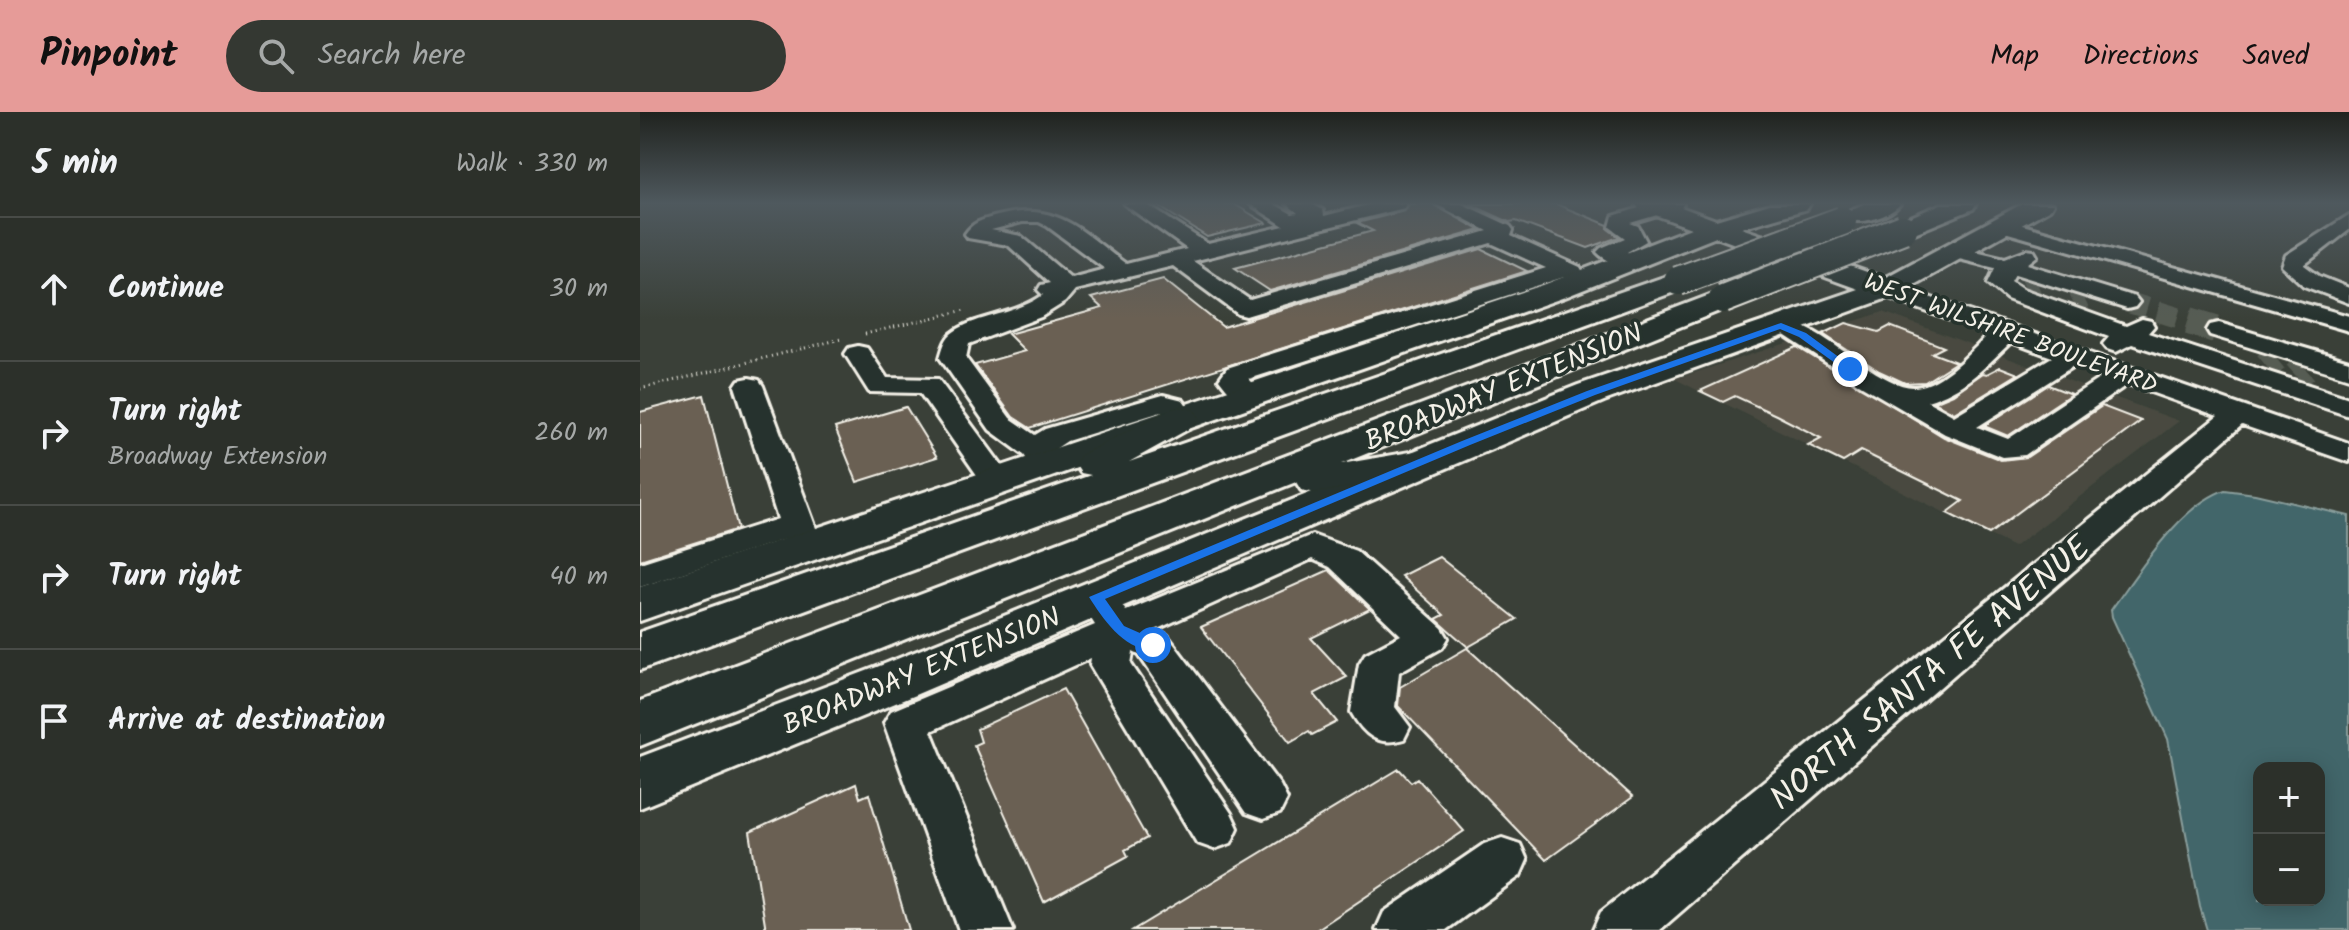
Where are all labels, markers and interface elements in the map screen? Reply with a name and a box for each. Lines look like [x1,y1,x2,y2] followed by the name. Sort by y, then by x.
[226,20,786,92] search box
[40,26,178,86] text: Pinpoint
[318,32,466,80] text: Search here
[254,34,298,78] icon: search
[1990,34,2039,79] text: Map
[2083,34,2199,79] text: Directions
[2243,34,2309,79] text: Saved
[32,137,118,191] text: 5 min
[456,143,608,185] text: Walk · 330 m
[1858,263,2163,406] street label: WEST WILSHIRE BOULEVARD
[108,265,224,313] text: Continue
[32,267,76,311] icon: ahead
[549,268,608,310] text: 30 m
[1358,312,1650,465] street label: BROADWAY EXTENSION
[1832,351,1868,387] route end
[108,388,241,436] text: Turn right
[32,411,76,455] icon: right
[534,412,608,454] text: 260 m
[108,436,327,478] text: Broadway Extension
[1758,522,2105,825] street label: NORTH SANTA FE AVENUE
[108,553,241,601] text: Turn right
[32,555,76,599] icon: right
[550,556,608,598] text: 40 m
[776,596,1068,749] street label: BROADWAY EXTENSION
[1135,627,1171,663] route start
[108,697,385,745] text: Arrive at destination
[32,699,76,743] icon: arrive
[2253,762,2325,906] map controls
[2253,762,2325,834] button: +
[2253,834,2325,906] button: −

